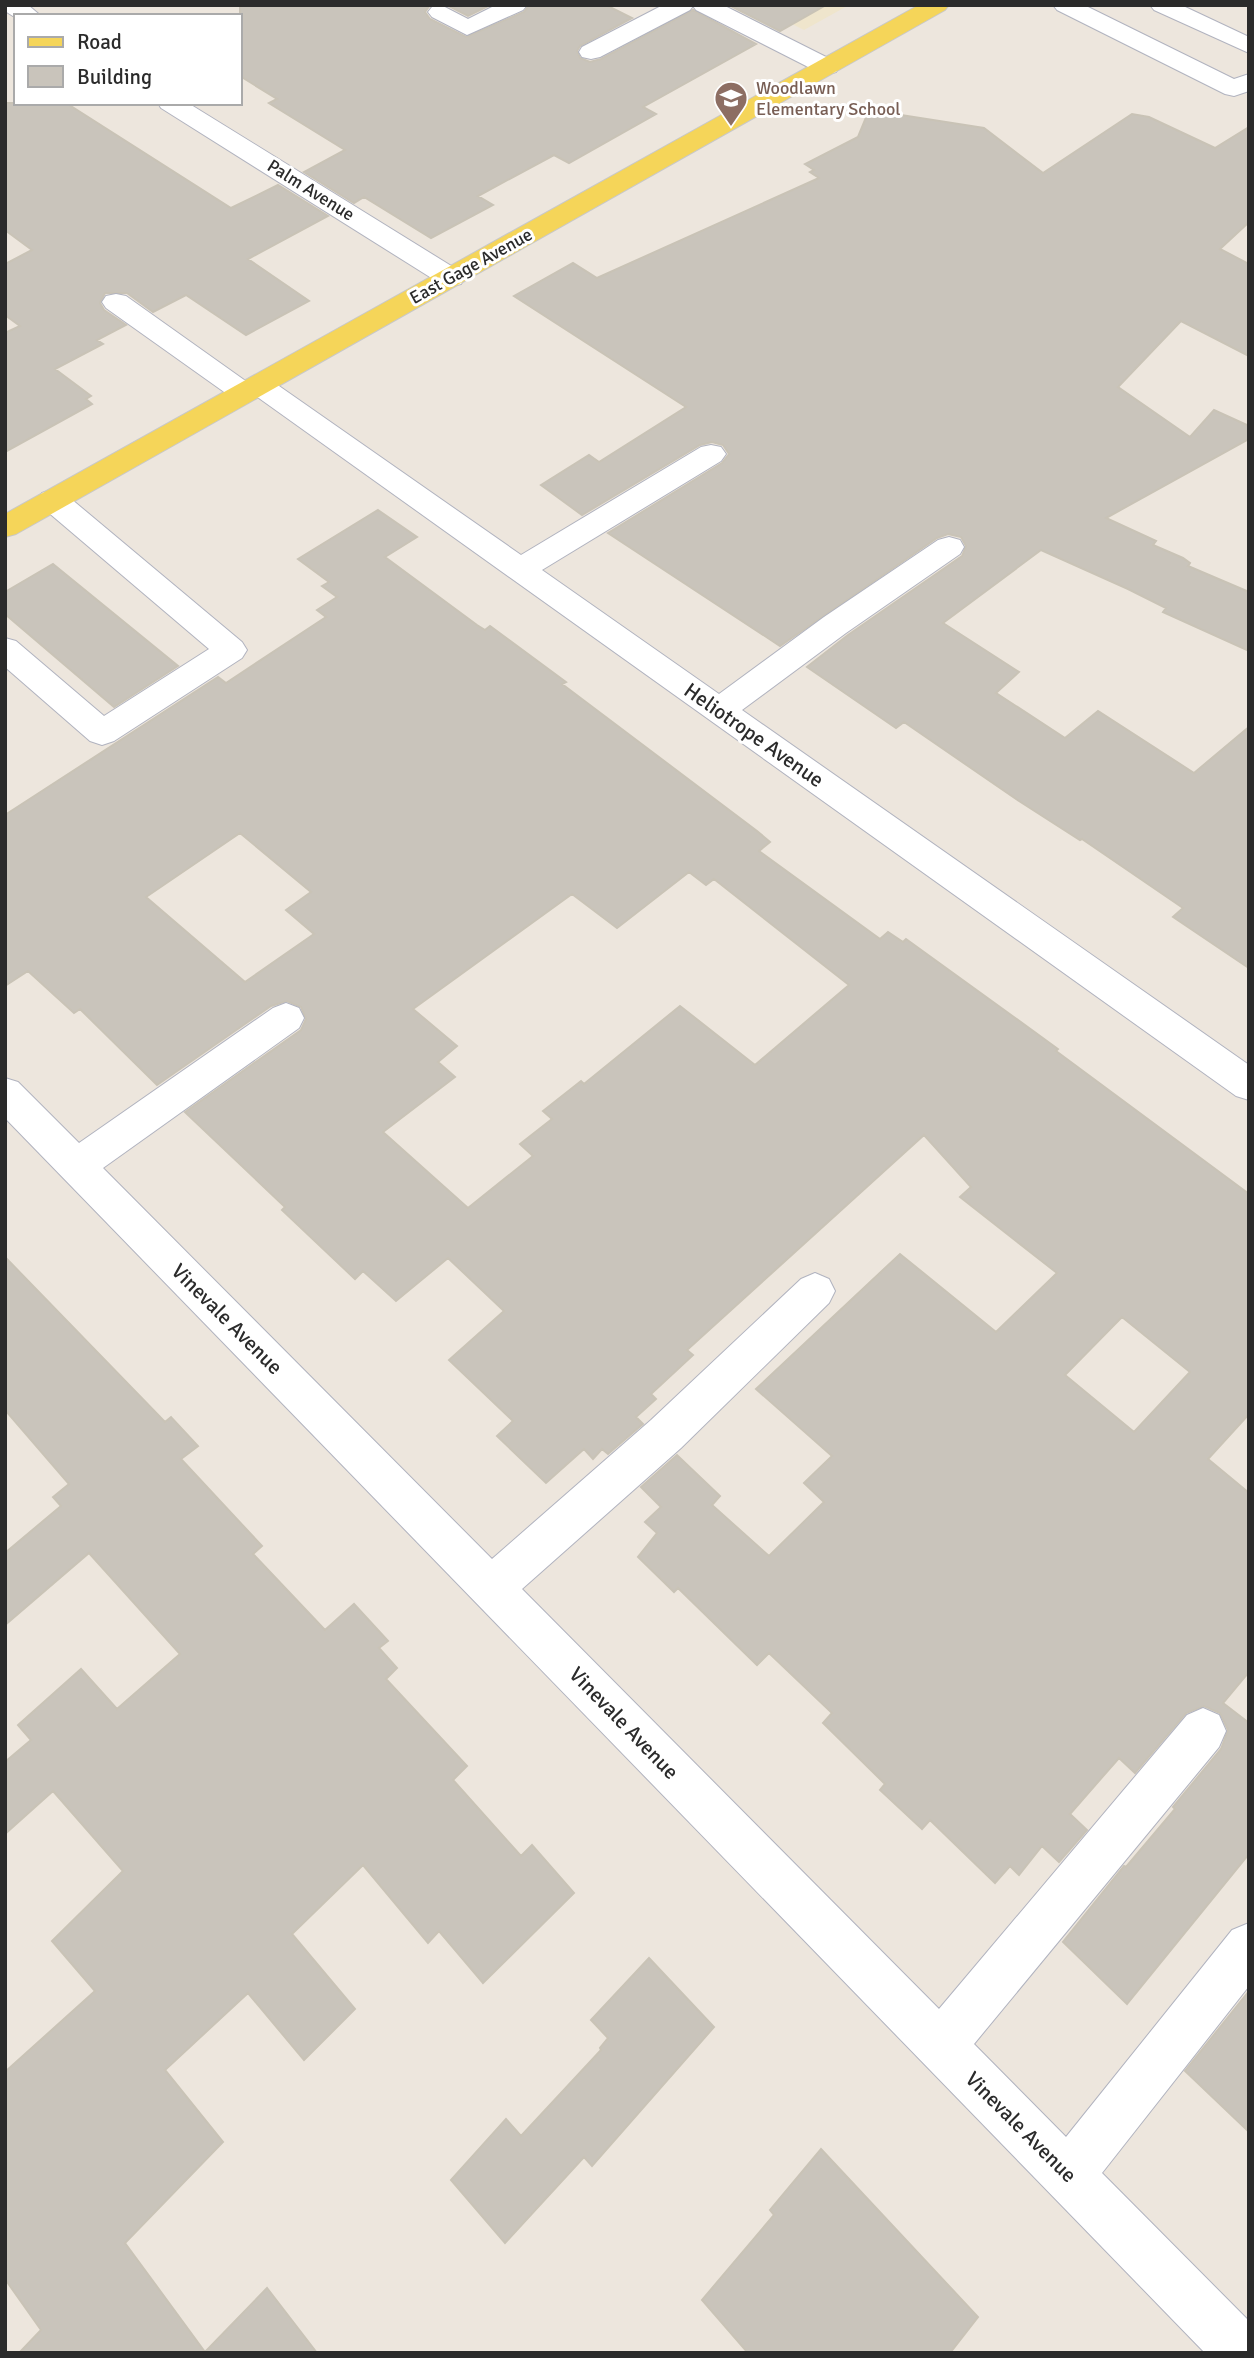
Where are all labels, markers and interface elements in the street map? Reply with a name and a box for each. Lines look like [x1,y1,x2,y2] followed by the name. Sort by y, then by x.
[14,14,242,105] legend
[77,29,122,55] text: Road
[77,64,152,90] text: Building
[756,77,901,120] place label: Woodlawn Elementary School
[712,79,750,128] school or university icon: Woodlawn Elementary School
[263,154,359,226] street label: Palm Avenue
[406,223,536,309] street label: East Gage Avenue
[679,677,829,793] street label: Heliotrope Avenue
[166,1258,288,1380] street label: Vinevale Avenue
[564,1661,684,1785] street label: Vinevale Avenue
[960,2066,1082,2188] street label: Vinevale Avenue

